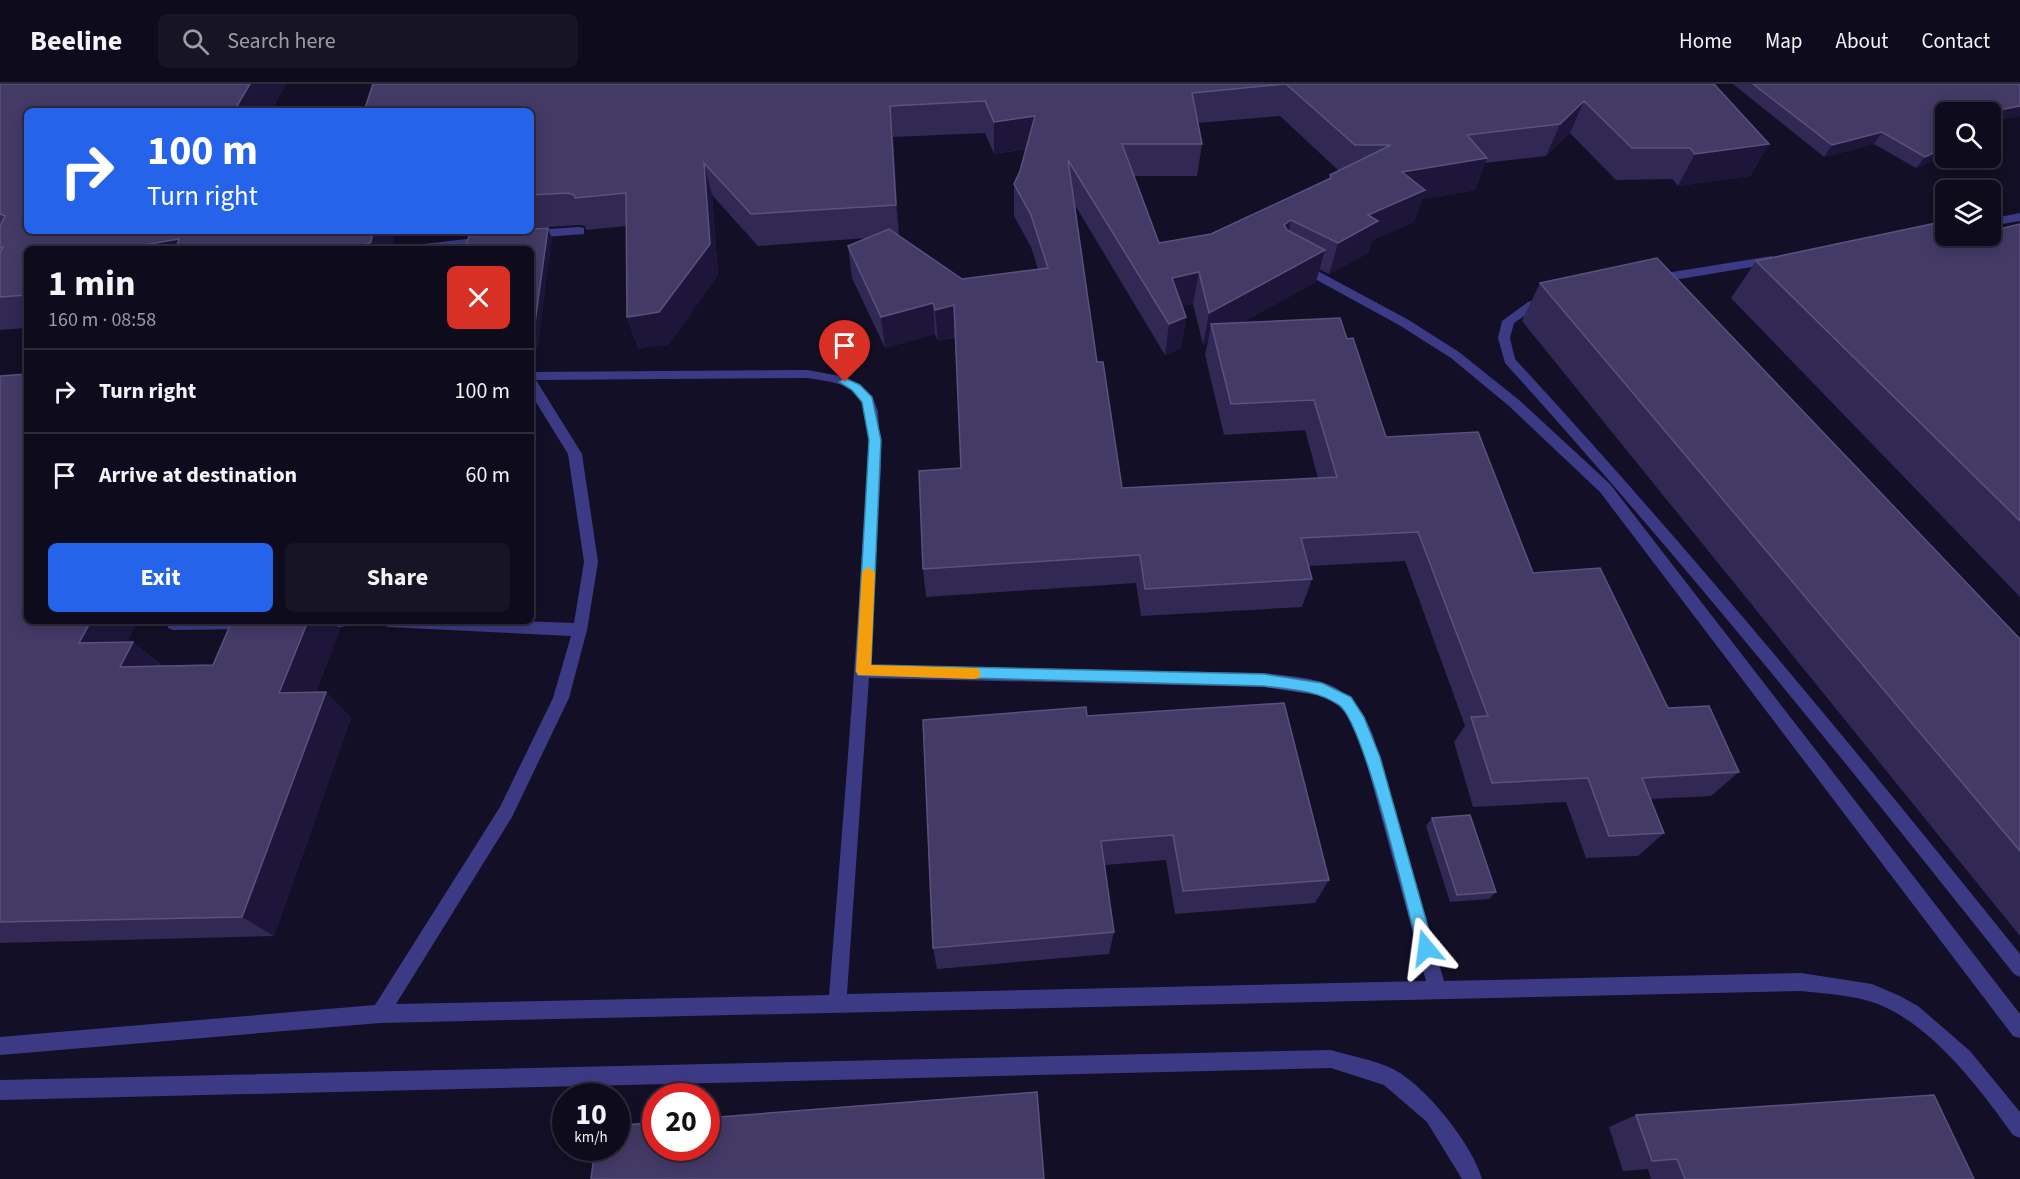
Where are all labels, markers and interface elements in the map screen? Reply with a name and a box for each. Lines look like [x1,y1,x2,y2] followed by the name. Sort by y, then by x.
[158,14,578,68] search box
[30,21,122,61] text: Beeline
[179,25,212,58] icon: search
[227,25,336,57] text: Search here
[1679,26,1732,56] text: Home
[1765,26,1803,56] text: Map
[1836,26,1888,56] text: About
[1921,26,1990,56] text: Contact
[1935,102,2001,246] map controls
[1935,102,2001,168] button: search
[147,121,258,181] text: 100 m
[48,132,126,210] icon: right
[147,177,258,216] text: Turn right
[1935,180,2001,246] button: layers
[48,258,136,309] text: 1 min
[447,266,510,329] button: close
[48,306,156,334] text: 160 m · 08:58
[819,320,870,382] pin
[828,329,861,362] icon: arrive
[48,375,81,408] icon: right
[99,375,196,407] text: Turn right
[455,375,510,407] text: 100 m
[48,459,81,492] icon: arrive
[99,459,297,491] text: Arrive at destination
[465,459,510,491] text: 60 m
[48,543,273,612] button: Exit
[285,543,510,612] button: Share
[1394,916,1458,980] position arrow
[642,1083,720,1161] speed limit sign: 20
[575,1093,607,1136] text: 10
[574,1127,608,1148] text: km/h

